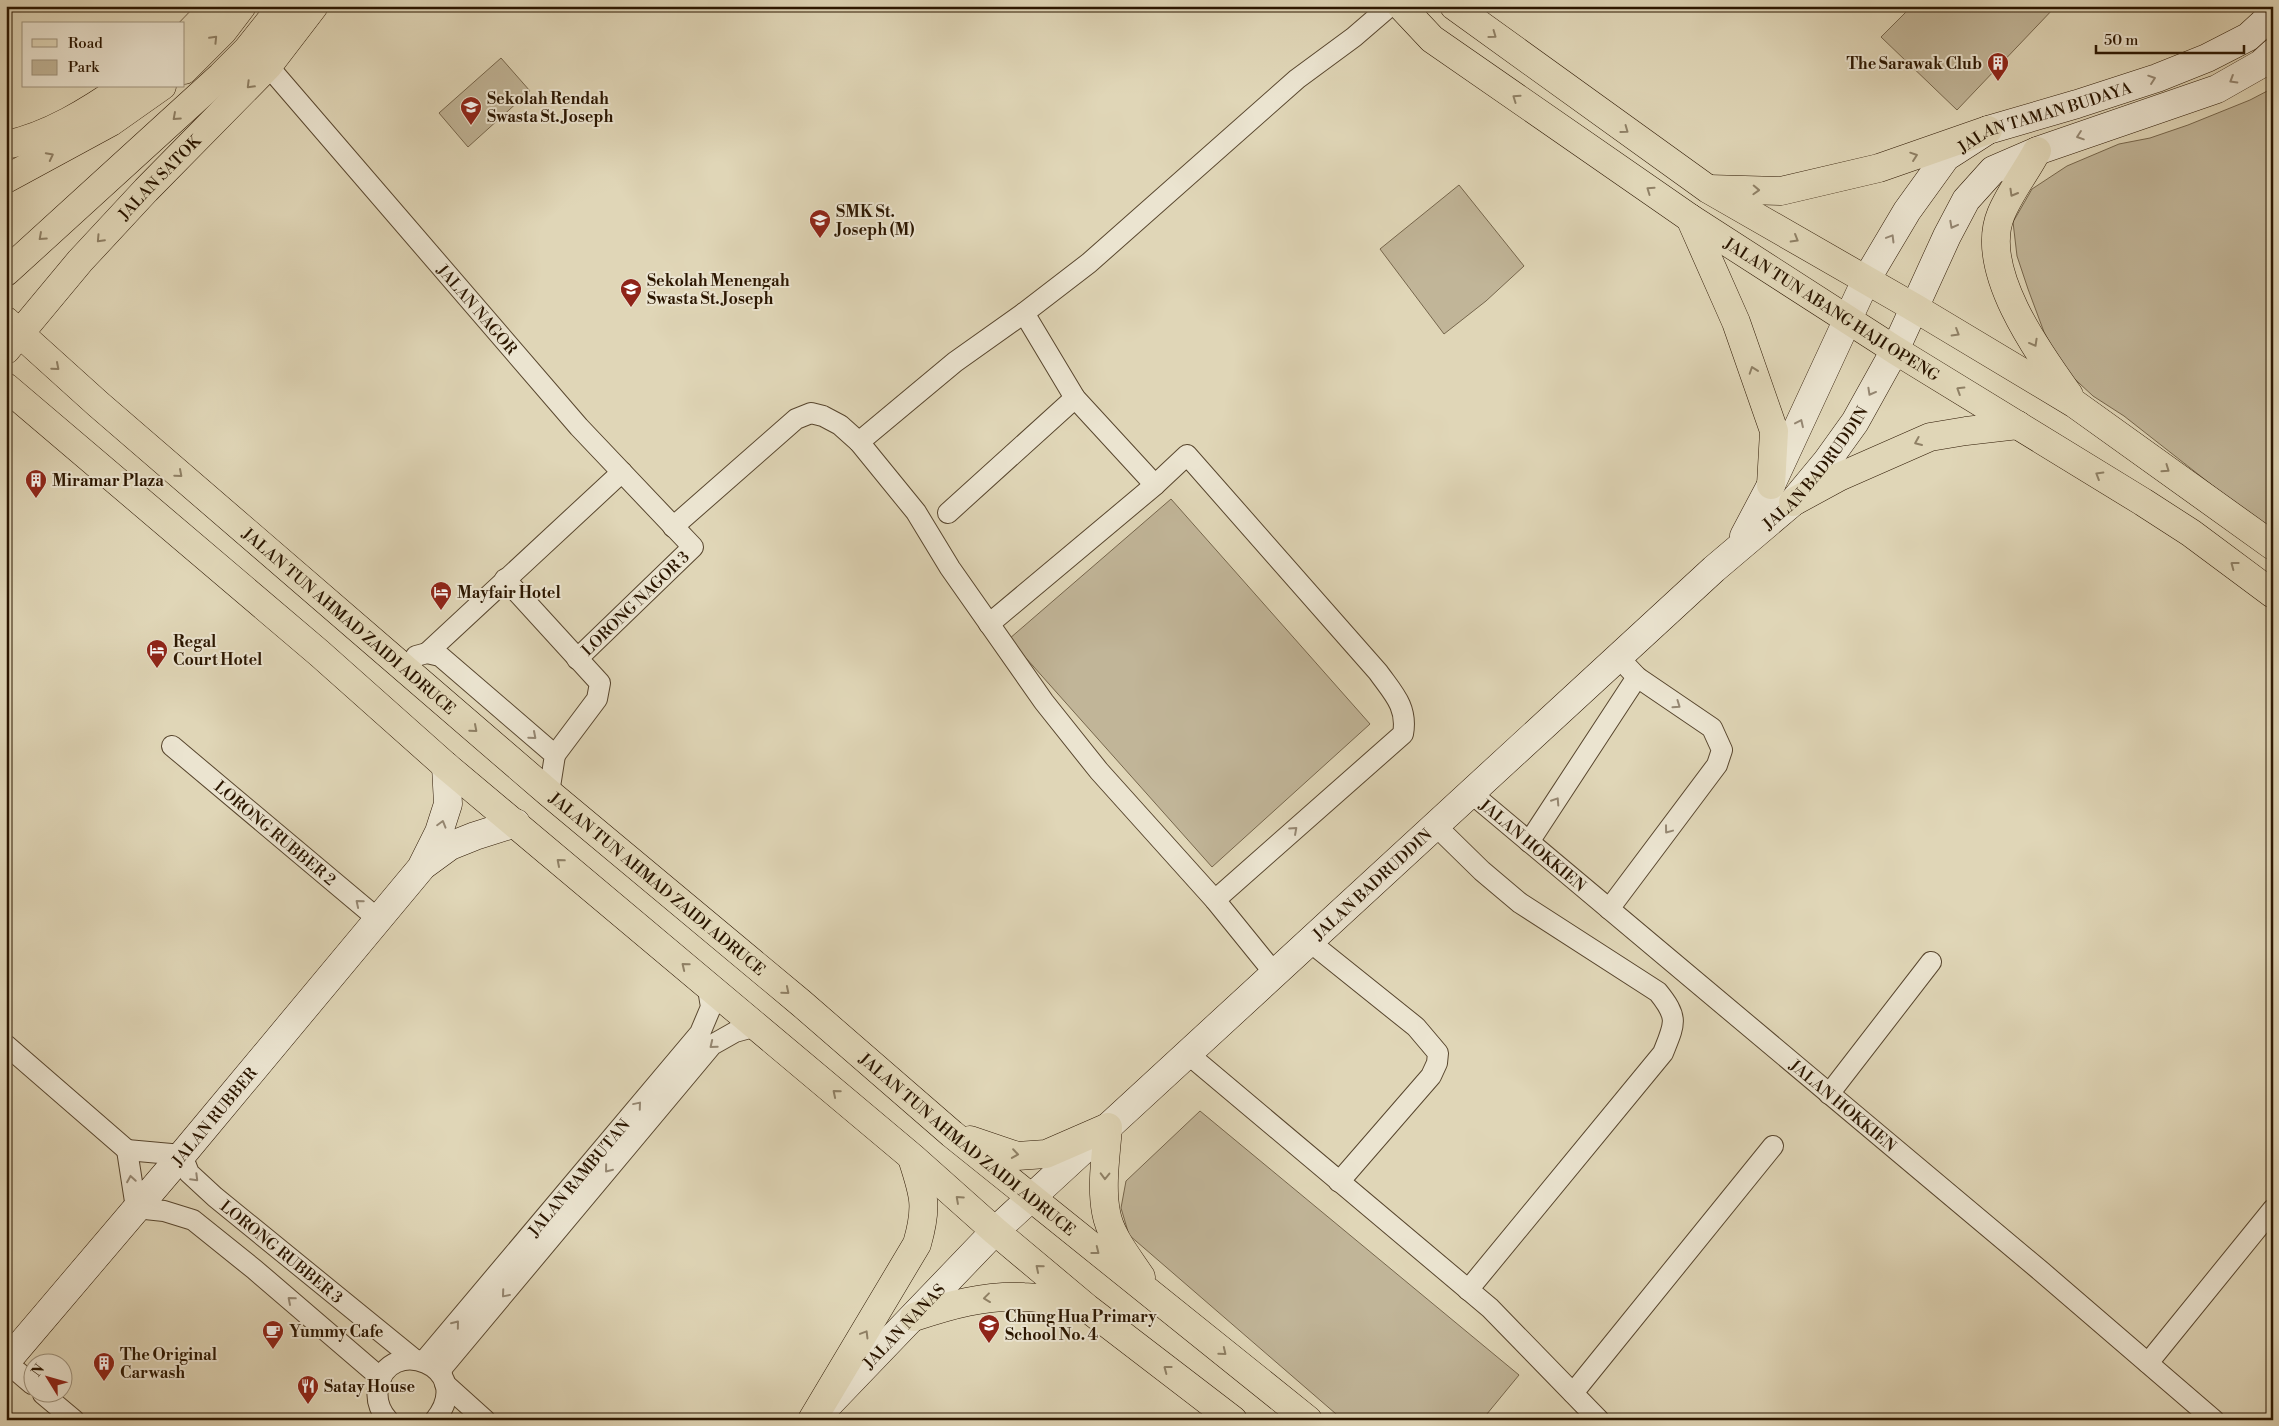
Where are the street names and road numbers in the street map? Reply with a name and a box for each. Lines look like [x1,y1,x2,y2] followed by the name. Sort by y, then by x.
[1954,78,2135,158] street label: JALAN TAMAN BUDAYA
[114,130,206,225] street label: JALAN SATOK
[1719,233,1943,386] street label: JALAN TUN ABANG HAJI OPENG
[432,260,522,360] street label: JALAN NAGOR
[1758,403,1873,535] street label: JALAN BADRUDDIN
[237,524,459,719] street label: JALAN TUN AHMAD ZAIDI ADRUCE
[578,547,694,660] street label: LORONG NAGOR 3
[210,777,340,890] street label: LORONG RUBBER 2
[544,788,769,980] street label: JALAN TUN AHMAD ZAIDI ADRUCE
[1474,795,1590,896] street label: JALAN HOKKIEN
[1308,825,1436,945] street label: JALAN BADRUDDIN
[854,1049,1079,1240] street label: JALAN TUN AHMAD ZAIDI ADRUCE
[1785,1055,1900,1157] street label: JALAN HOKKIEN
[167,1063,262,1171] street label: JALAN RUBBER
[524,1115,634,1242] street label: JALAN RAMBUTAN
[216,1196,347,1308] street label: LORONG RUBBER 3
[859,1280,950,1374] street label: JALAN NANAS

